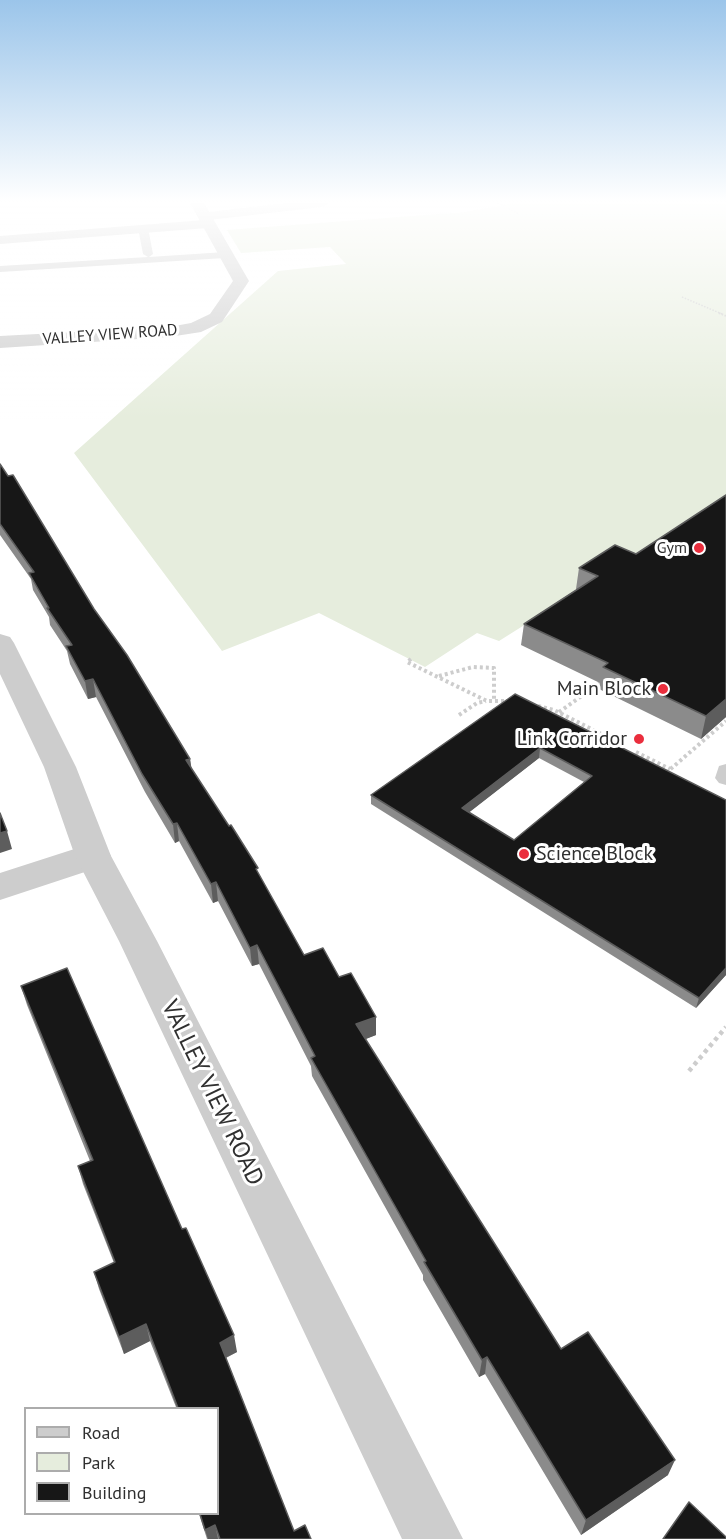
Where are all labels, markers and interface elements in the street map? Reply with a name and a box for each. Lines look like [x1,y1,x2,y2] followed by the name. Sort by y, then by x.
[42,321,178,349] street label: VALLEY VIEW ROAD
[657,538,687,558] place label: Gym
[692,541,706,555] marker: Gym
[557,677,651,701] place label: Main Block
[656,682,670,696] marker: Main Block
[517,727,627,751] place label: Link Corridor
[632,732,646,746] marker: Link Corridor
[536,842,653,866] place label: Science Block
[517,847,531,861] marker: Science Block
[155,996,269,1190] street label: VALLEY VIEW ROAD
[24,1407,219,1515] legend
[82,1421,120,1444] text: Road
[82,1451,115,1474] text: Park
[82,1481,146,1504] text: Building

